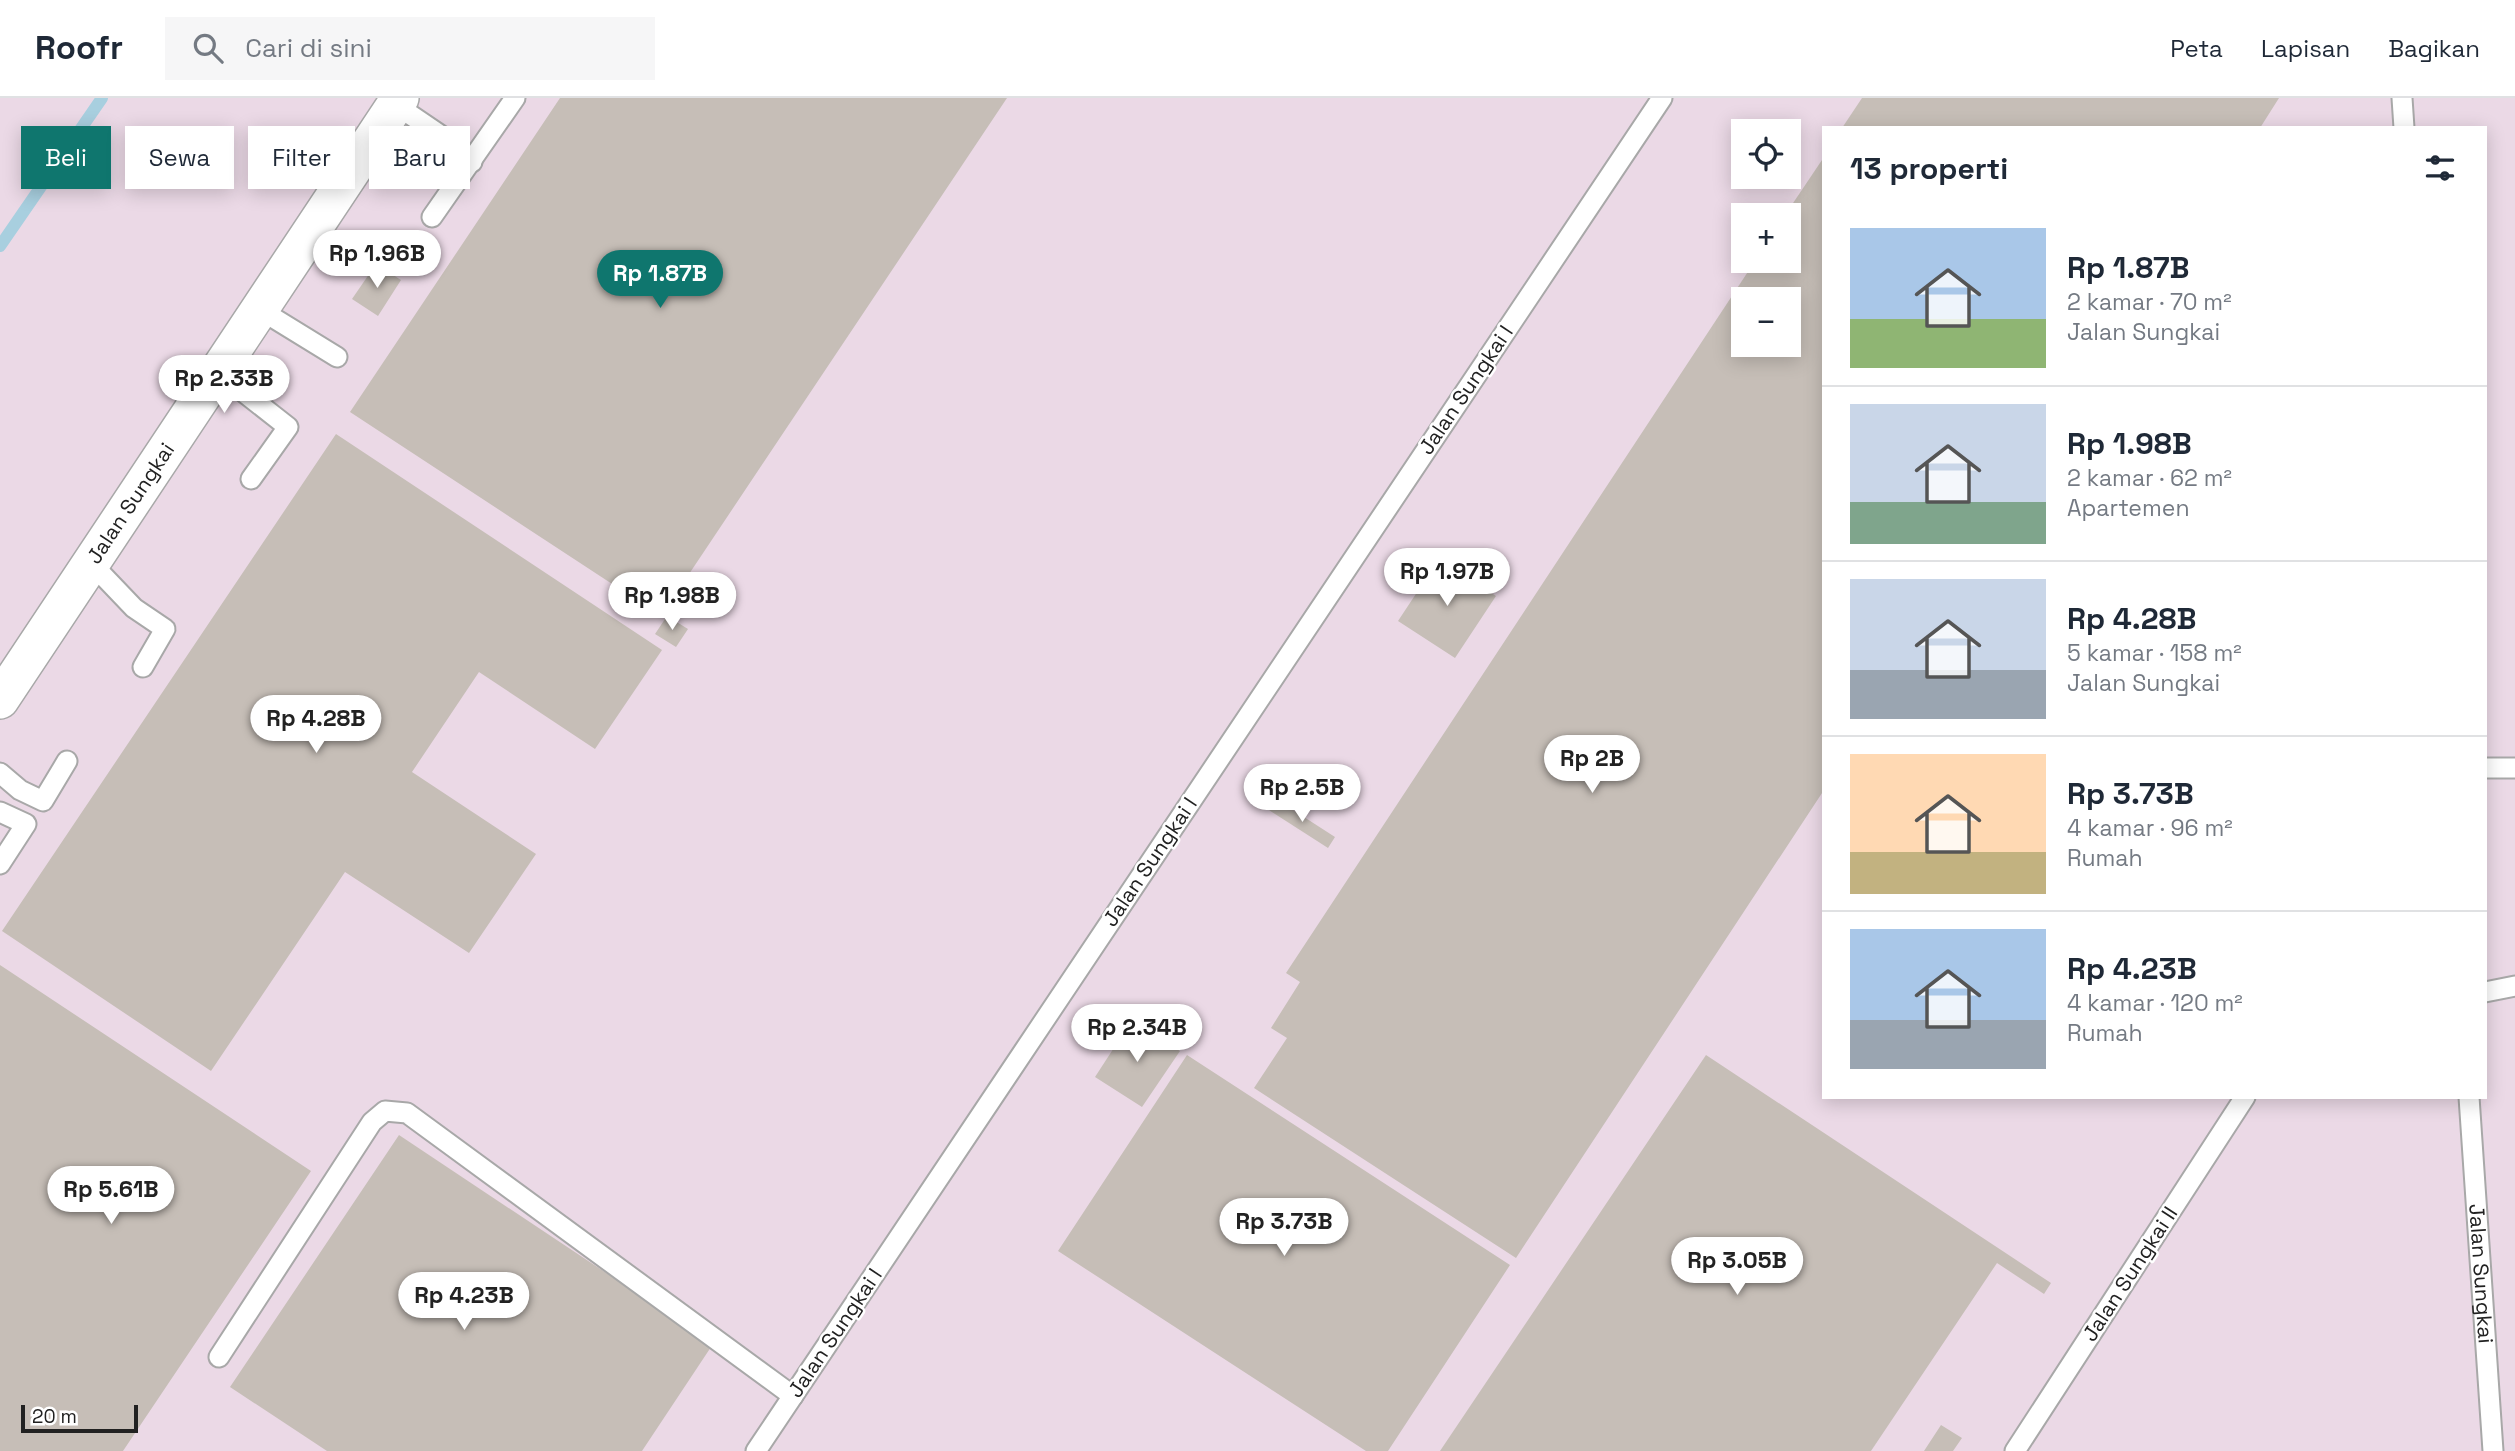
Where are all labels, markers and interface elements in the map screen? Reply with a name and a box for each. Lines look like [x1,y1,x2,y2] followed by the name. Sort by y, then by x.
[165,17,655,80] search box
[35,27,123,69] text: Roofr
[189,29,227,67] icon: search
[245,31,372,65] text: Cari di sini
[2170,33,2223,64] text: Peta
[2261,33,2350,64] text: Lapisan
[2388,33,2480,64] text: Bagikan
[1731,119,1801,357] map controls
[1731,119,1801,189] button: locate
[21,126,111,189] chip: Beli
[125,126,234,189] chip: Sewa
[248,126,355,189] chip: Filter
[369,126,470,189] chip: Baru
[1850,149,2008,188] text: 13 properti
[2421,149,2459,187] icon: filters
[1731,203,1801,273] button: +
[305,230,449,290] pin: Rp 1.96B
[329,238,425,268] text: Rp 1.96B
[2067,248,2189,287] text: Rp 1.87B
[588,250,732,310] pin: Rp 1.87B
[1906,256,1990,340] icon: home
[613,258,707,288] text: Rp 1.87B
[1731,287,1801,357] button: −
[2067,287,2232,317] text: 2 kamar · 70 m²
[2067,317,2220,347] text: Jalan Sungkai
[1412,320,1519,460] street label: Jalan Sungkai I
[152,356,296,415] pin: Rp 2.33B
[175,363,273,393] text: Rp 2.33B
[2067,424,2192,463] text: Rp 1.98B
[1906,432,1990,516] icon: home
[80,437,180,569] street label: Jalan Sungkai
[2067,463,2232,493] text: 2 kamar · 62 m²
[2067,493,2189,523] text: Apartemen
[1375,548,1519,608] pin: Rp 1.97B
[1400,556,1494,586] text: Rp 1.97B
[600,573,744,632] pin: Rp 1.98B
[624,580,720,610] text: Rp 1.98B
[2067,599,2196,638] text: Rp 4.28B
[1906,607,1990,691] icon: home
[2067,638,2242,668] text: 5 kamar · 158 m²
[2067,668,2220,698] text: Jalan Sungkai
[244,696,388,755] pin: Rp 4.28B
[266,703,366,733] text: Rp 4.28B
[1543,736,1641,795] pin: Rp 2B
[1560,743,1624,773] text: Rp 2B
[1237,764,1367,824] pin: Rp 2.5B
[1260,772,1344,802] text: Rp 2.5B
[2067,774,2194,813] text: Rp 3.73B
[1906,782,1990,866] icon: home
[1096,792,1203,932] street label: Jalan Sungkai I
[2067,813,2233,843] text: 4 kamar · 96 m²
[2067,843,2143,873] text: Rumah
[2067,949,2197,988] text: Rp 4.23B
[1906,957,1990,1041] icon: home
[2067,988,2243,1018] text: 4 kamar · 120 m²
[1065,1004,1209,1064] pin: Rp 2.34B
[1087,1012,1187,1042] text: Rp 2.34B
[2067,1018,2143,1048] text: Rumah
[39,1166,183,1226] pin: Rp 5.61B
[63,1174,159,1204] text: Rp 5.61B
[1212,1198,1356,1258] pin: Rp 3.73B
[2076,1201,2183,1346] street label: Jalan Sungkai II
[2463,1203,2500,1344] street label: Jalan Sungkai
[1235,1206,1333,1236] text: Rp 3.73B
[1665,1238,1809,1297] pin: Rp 3.05B
[1687,1245,1787,1275] text: Rp 3.05B
[781,1263,888,1403] street label: Jalan Sungkai I
[392,1272,536,1332] pin: Rp 4.23B
[414,1280,514,1310] text: Rp 4.23B
[21,1402,138,1434] scale bar
[32,1404,77,1429] text: 20 m

